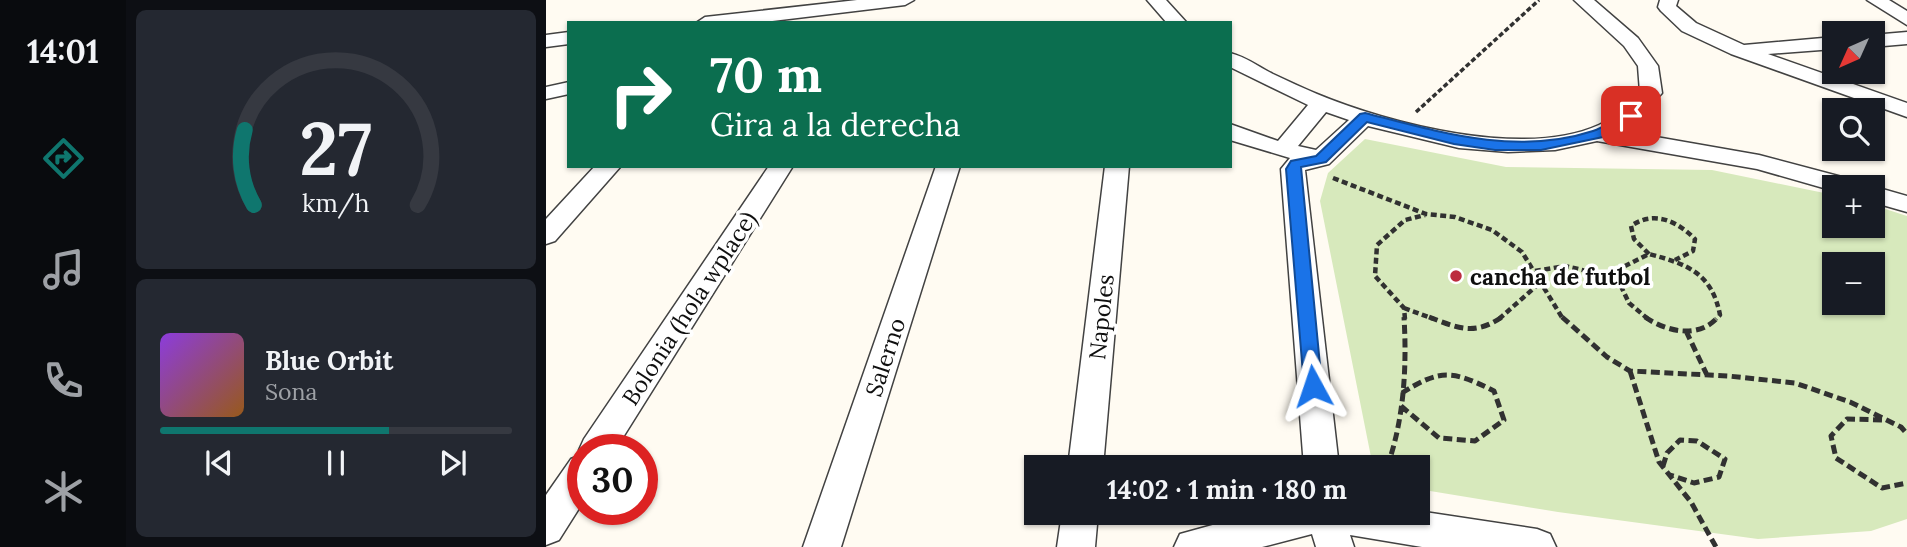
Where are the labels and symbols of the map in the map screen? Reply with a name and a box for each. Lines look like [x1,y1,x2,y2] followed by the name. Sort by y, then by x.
[1822,21,1885,84] north arrow
[1601,86,1661,146] pin
[615,206,763,411] street label: Bolonia (hola wplace)
[1470,262,1650,291] place label: cancha de futbol
[1448,268,1464,284] marker: cancha de futbol
[1082,273,1120,361] street label: Napoles
[859,314,911,400] street label: Salerno
[1276,349,1350,423] position arrow
[567,434,658,525] speed limit sign: 30

